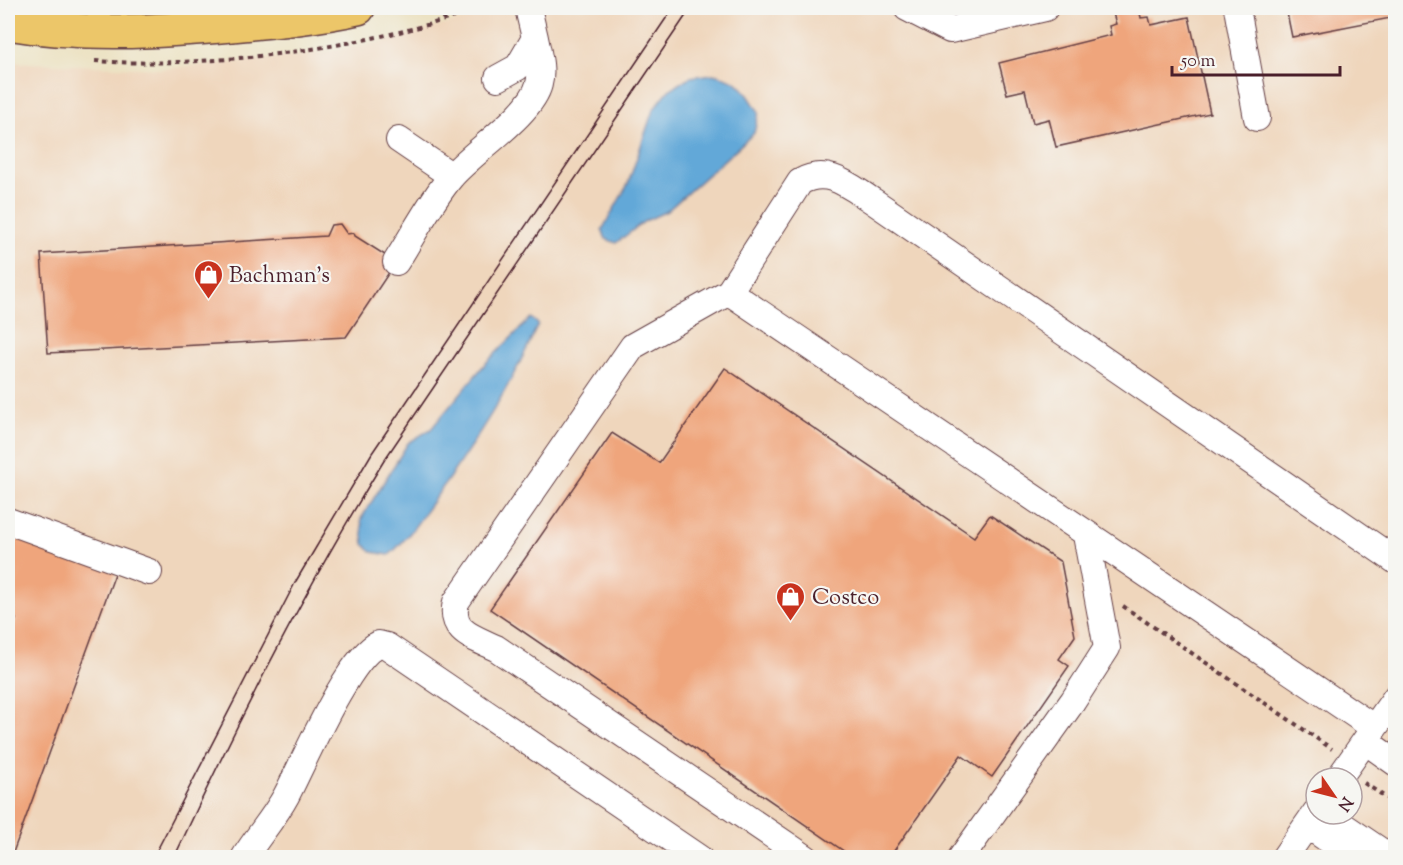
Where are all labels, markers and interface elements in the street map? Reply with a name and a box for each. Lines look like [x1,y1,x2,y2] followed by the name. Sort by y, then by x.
[1172,39,1340,77] scale bar
[1180,49,1216,75] text: 50 m
[192,258,224,300] shop icon: Bachman's
[229,261,330,293] place label: Bachman's
[775,580,807,622] shop icon: Costco
[812,583,879,615] place label: Costco
[1304,766,1364,826] north arrow
[1331,791,1357,815] text: N

